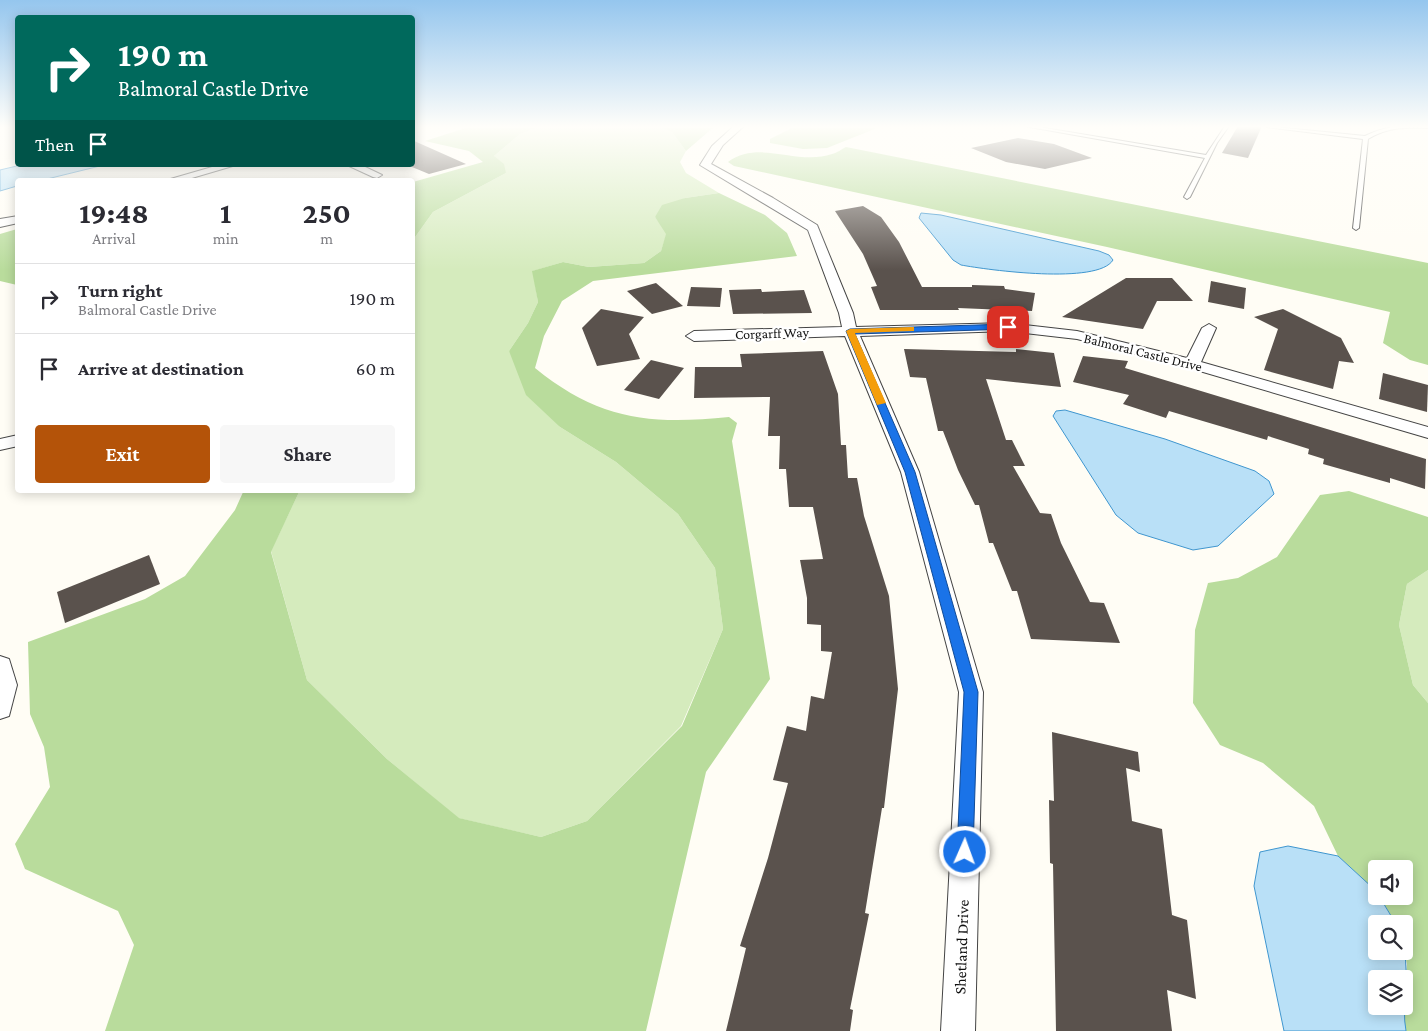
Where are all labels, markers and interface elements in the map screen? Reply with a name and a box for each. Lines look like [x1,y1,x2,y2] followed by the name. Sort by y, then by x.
[35,35,100,100] icon: right
[118,35,208,74] text: 190 m
[118,76,308,101] text: Balmoral Castle Drive
[84,130,112,158] icon: arrive
[35,134,74,155] text: Then
[79,196,149,229] text: 19:48
[220,196,231,229] text: 1
[303,196,351,229] text: 250
[92,230,136,247] text: Arrival
[213,230,238,247] text: min
[320,230,333,247] text: m
[78,280,163,301] text: Turn right
[35,285,63,313] icon: right
[349,288,395,309] text: 190 m
[78,301,217,318] text: Balmoral Castle Drive
[987,306,1029,348] pin
[994,313,1022,341] icon: arrive
[735,324,810,342] street label: Corgarff Way
[1082,330,1204,374] street label: Balmoral Castle Drive
[35,355,63,383] icon: arrive
[78,358,244,379] text: Arrive at destination
[356,358,395,379] text: 60 m
[35,425,210,483] button: Exit
[220,425,395,483] button: Share
[938,825,990,877] position arrow
[1368,860,1413,1015] map controls
[1368,860,1413,905] button: sound
[951,899,972,995] street label: Shetland Drive
[1368,915,1413,960] button: search
[1368,970,1413,1015] button: layers

